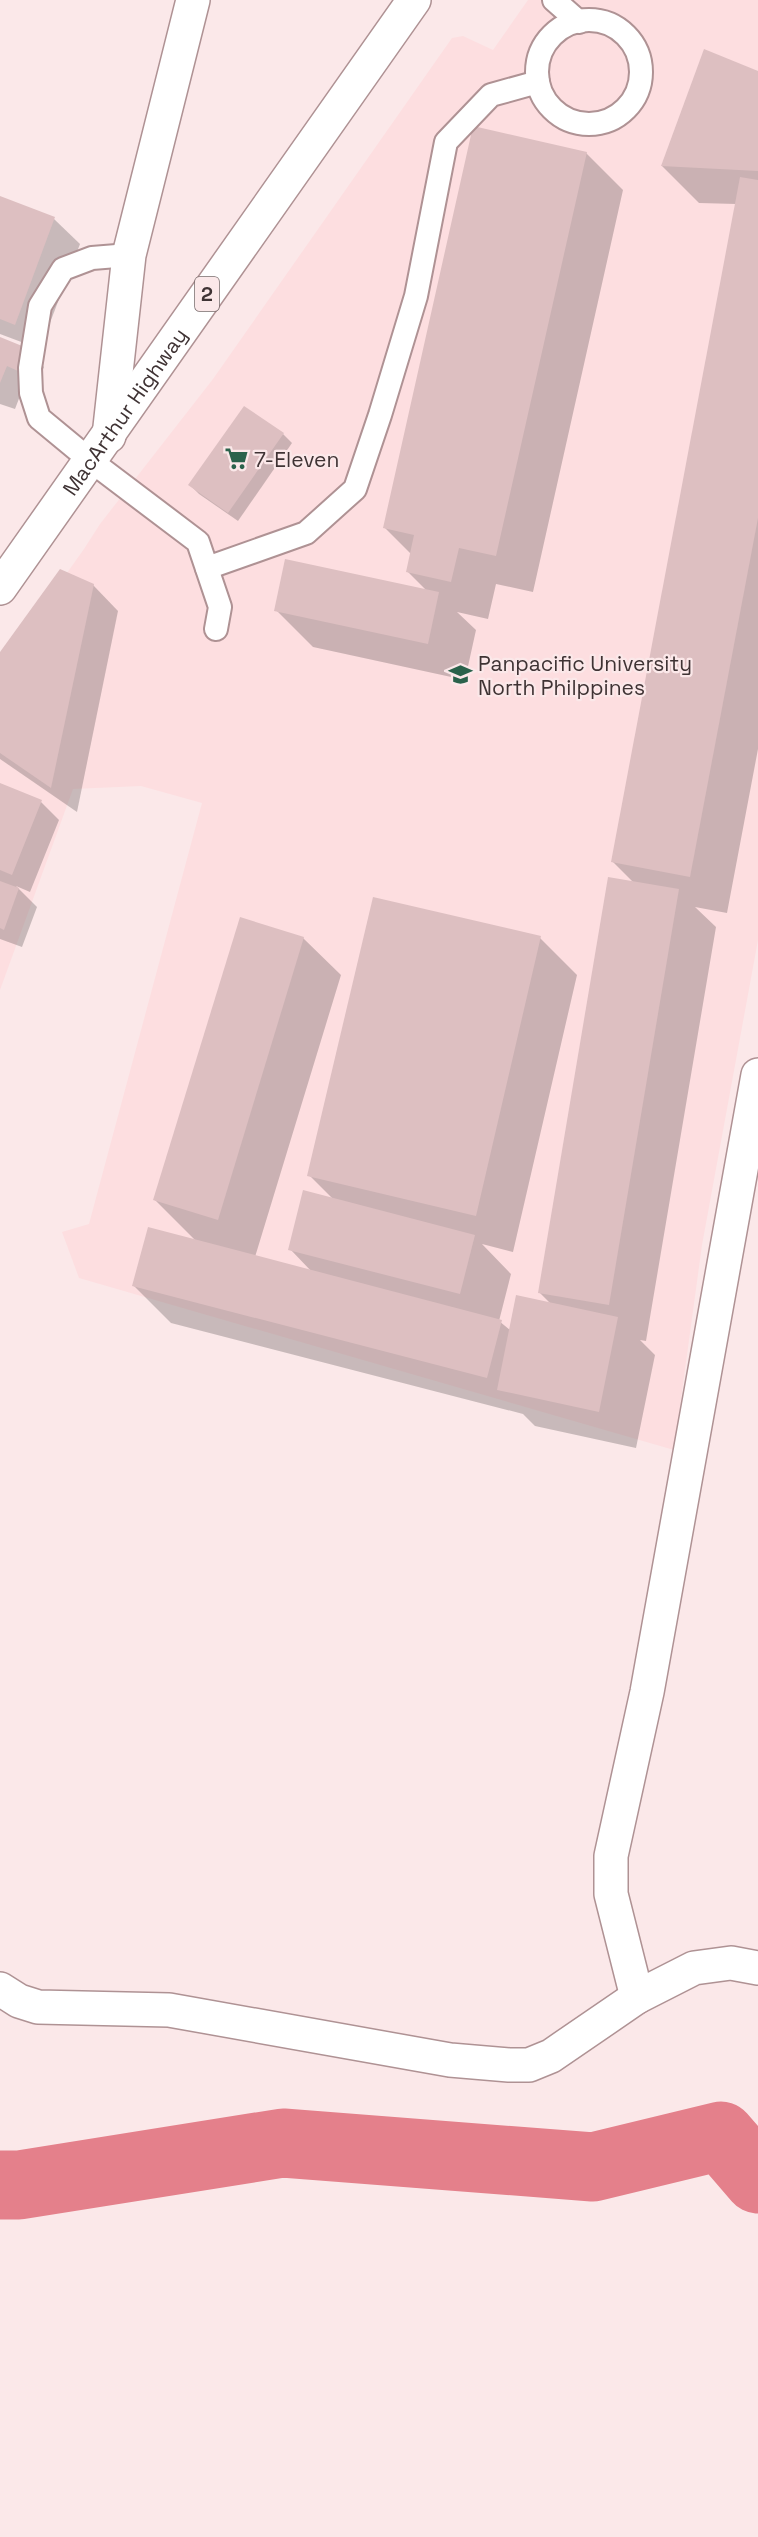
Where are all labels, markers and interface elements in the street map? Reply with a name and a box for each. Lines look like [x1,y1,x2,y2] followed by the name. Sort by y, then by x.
[195,277,219,311] road number: 2
[56,322,193,500] street label: MacArthur Highway
[223,446,249,472] supermarket icon: 7-Eleven
[254,446,339,473] place label: 7-Eleven
[478,650,692,701] place label: Panpacific University North Philppines
[447,662,473,688] school or university icon: Panpacific University North Philppines

